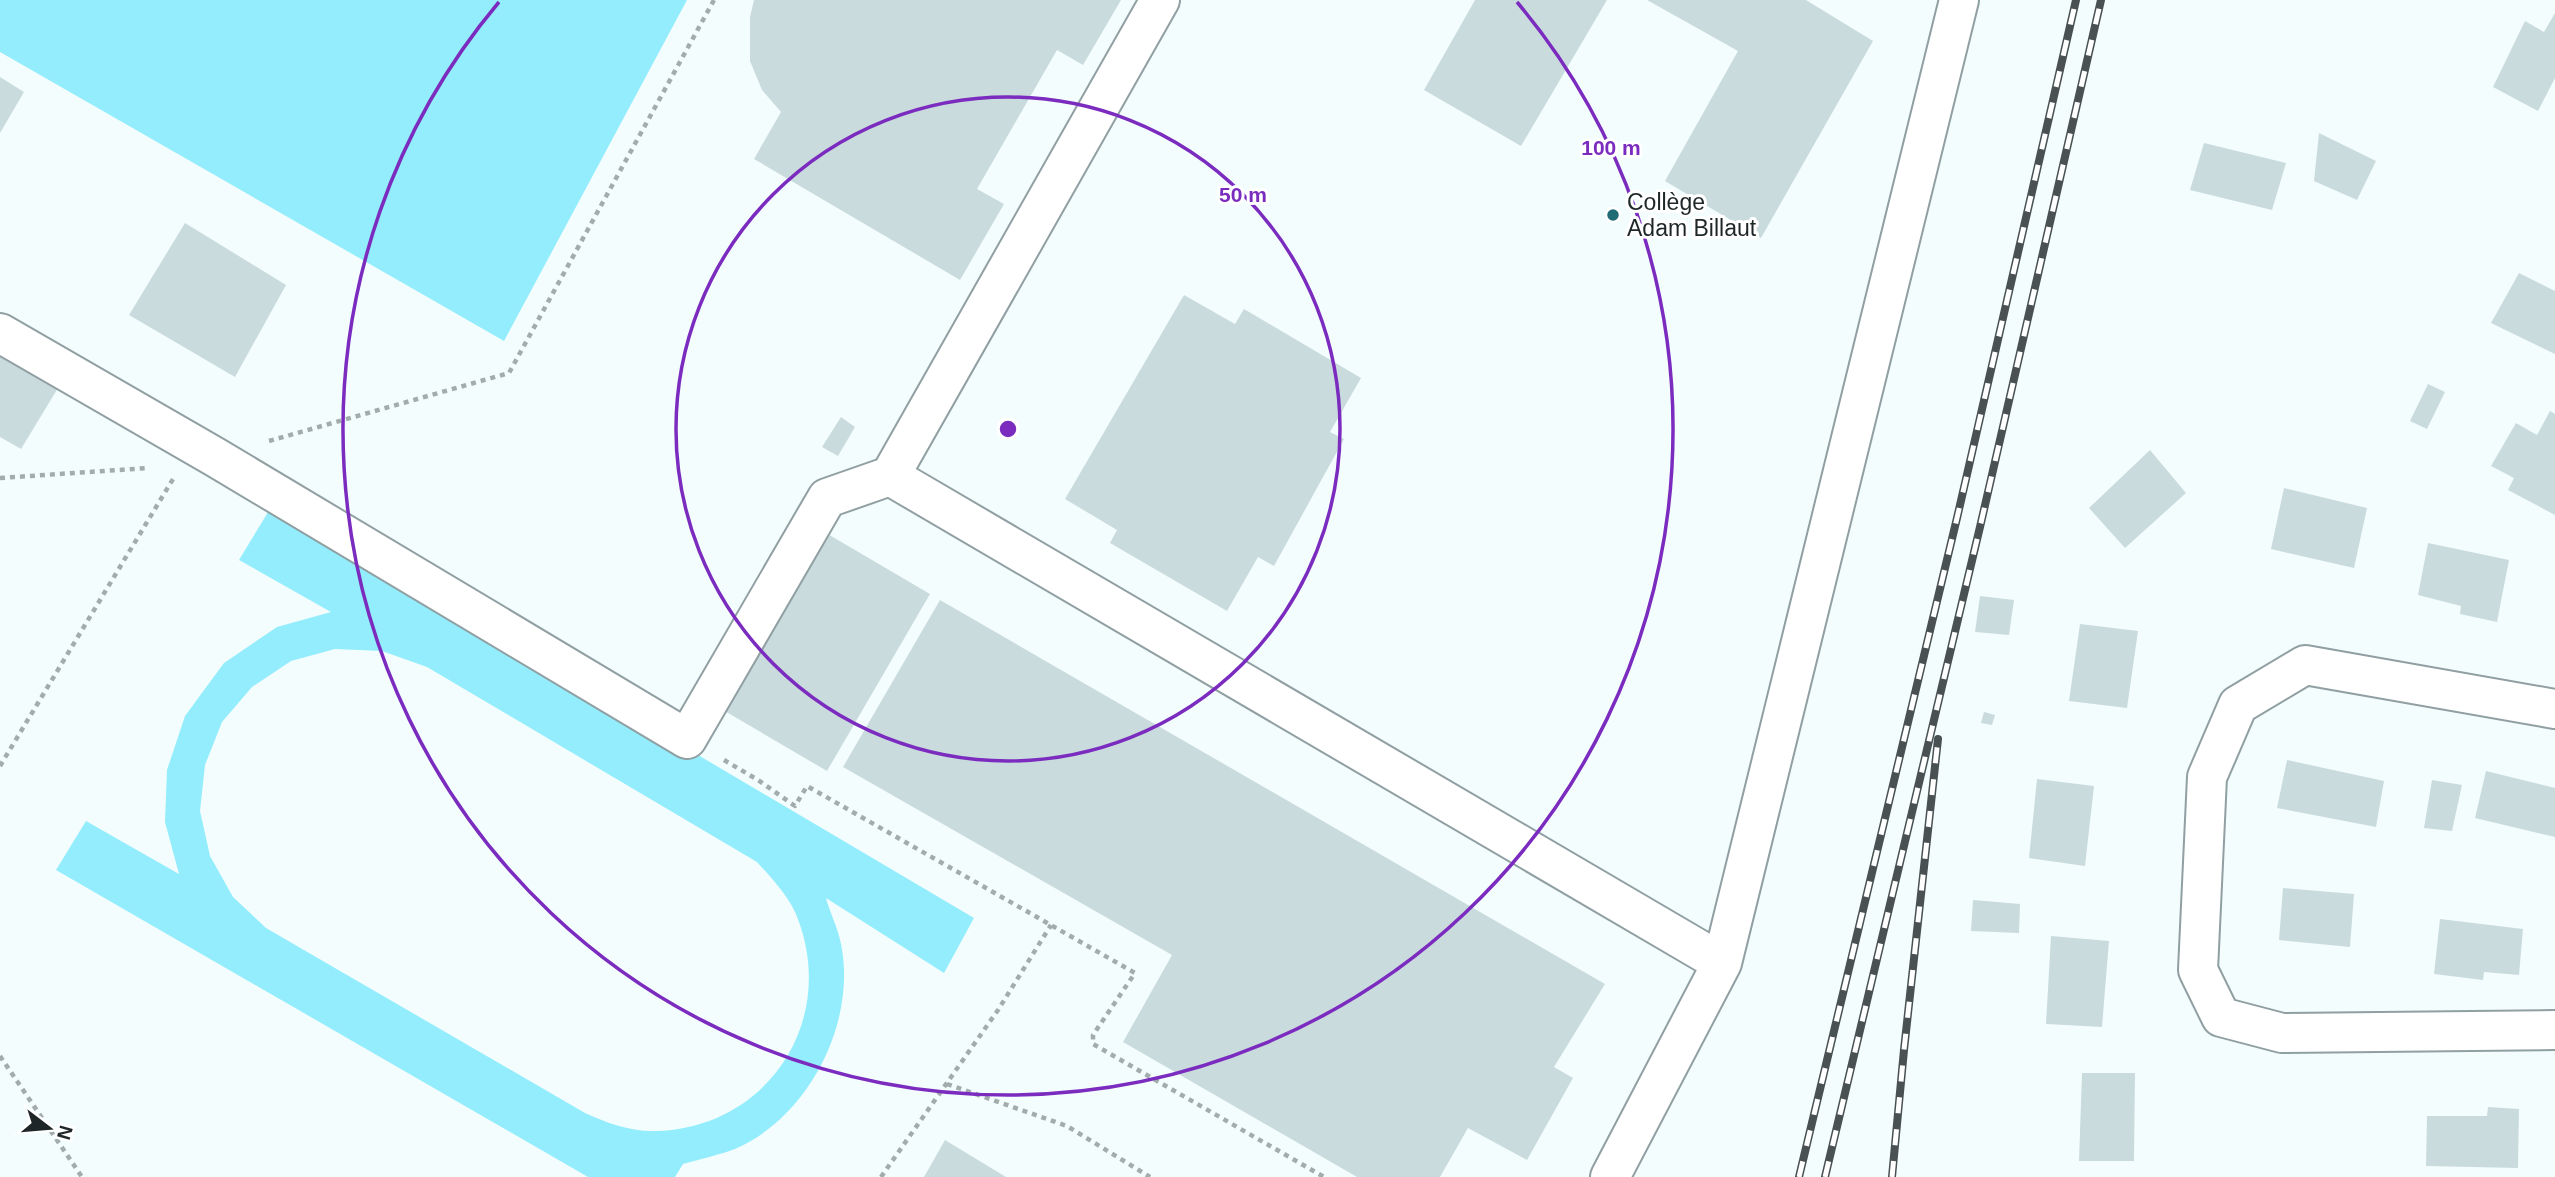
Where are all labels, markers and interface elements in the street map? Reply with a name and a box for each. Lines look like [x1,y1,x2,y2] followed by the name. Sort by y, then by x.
[1581,136,1641,159] text: 100 m
[1219,183,1267,206] text: 50 m
[1627,189,1757,241] place label: Collège Adam Billaut
[1605,207,1621,223] marker: Collège Adam Billaut
[996,417,1020,441] centre of rings
[14,1093,84,1163] north arrow
[53,1123,77,1142] text: N

